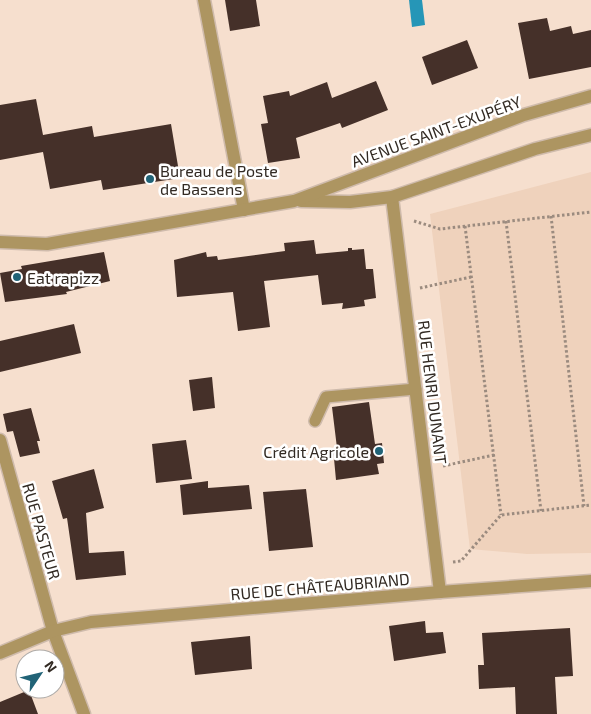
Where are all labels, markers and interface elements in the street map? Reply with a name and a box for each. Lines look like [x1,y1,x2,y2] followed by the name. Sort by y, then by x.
[349,91,523,171] street label: AVENUE SAINT-EXUPÉRY
[160,161,278,198] place label: Bureau de Poste de Bassens
[144,173,156,185] marker: Bureau de Poste de Bassens
[27,268,99,287] place label: Eat rapizz
[11,271,23,283] marker: Eat rapizz
[415,319,451,465] street label: RUE HENRI DUNANT
[263,442,369,461] place label: Crédit Agricole
[373,445,385,457] marker: Crédit Agricole
[19,480,65,582] street label: RUE PASTEUR
[230,569,410,603] street label: RUE DE CHÂTEAUBRIAND
[15,649,65,699] north arrow
[41,657,61,675] text: N

